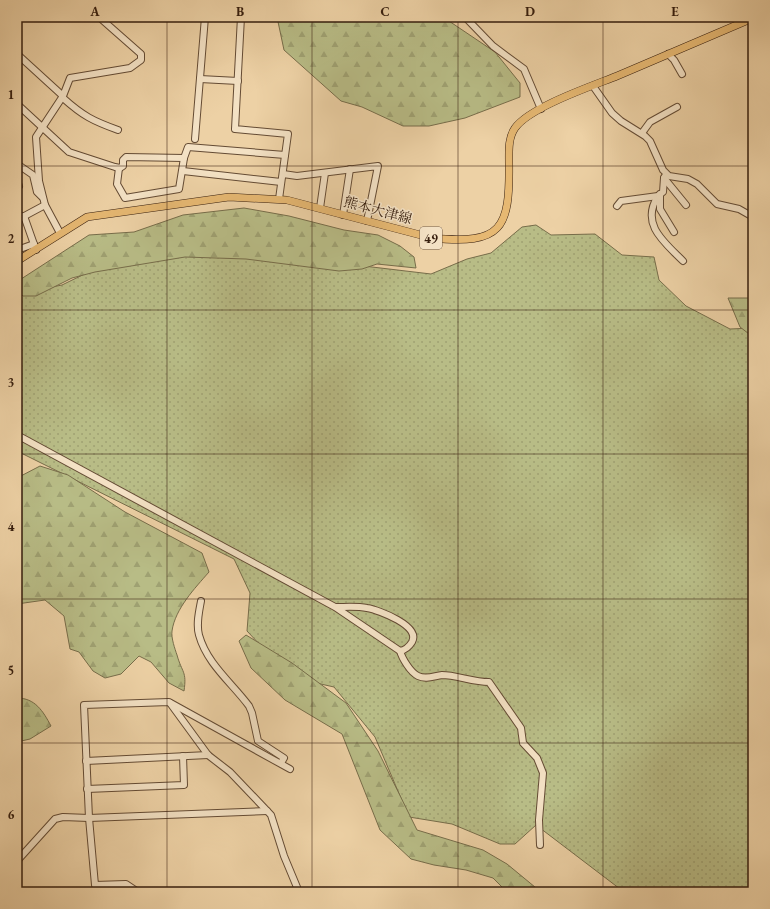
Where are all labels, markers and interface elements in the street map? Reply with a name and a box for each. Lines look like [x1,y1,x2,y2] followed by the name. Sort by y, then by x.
[89,3,100,20] text: A
[236,3,244,20] text: B
[380,3,390,20] text: C
[525,3,535,20] text: D
[671,3,679,20] text: E
[8,86,15,103] text: 1
[342,192,414,228] street label: 熊本大津線
[420,227,442,249] road number: 49
[8,230,15,247] text: 2
[8,374,15,391] text: 3
[8,518,15,535] text: 4
[8,662,14,679] text: 5
[8,806,15,823] text: 6

